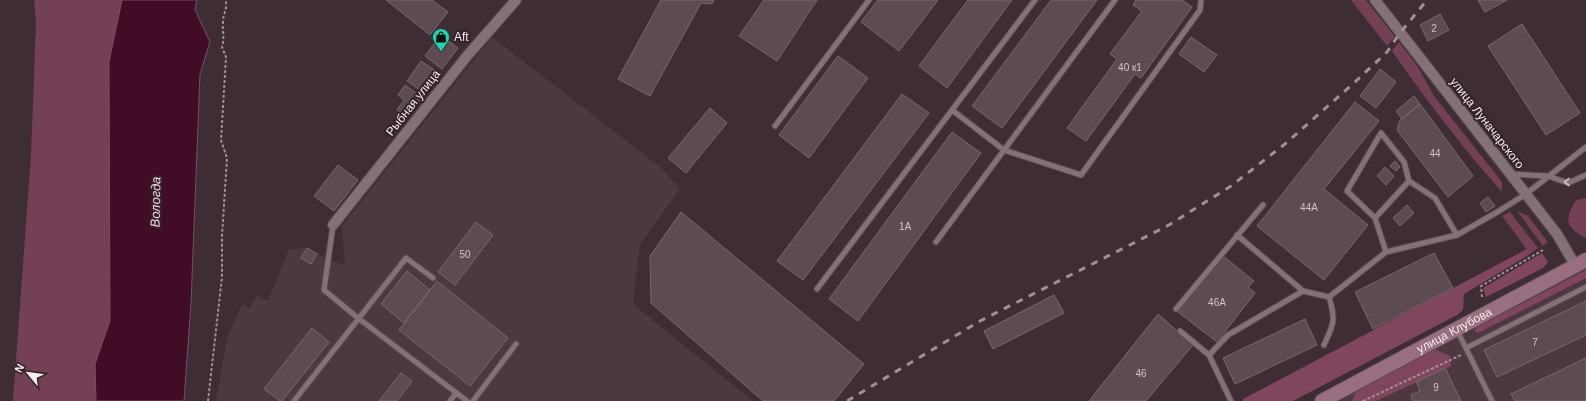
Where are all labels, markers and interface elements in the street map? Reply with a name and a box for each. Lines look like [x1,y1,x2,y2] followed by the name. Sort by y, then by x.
[1431,23,1437,34] house number: 2
[431,27,451,52] shop icon: Aft
[454,30,469,44] place label: Aft
[1118,62,1142,73] house number: 40 к1
[383,67,443,139] street label: Рыбная улица
[1447,75,1527,172] street label: улица Луначарского
[1429,148,1441,159] house number: 44
[148,176,163,228] water label: Вологда
[1564,178,1570,186] one-way arrow
[1300,202,1318,213] house number: 44А
[899,221,911,232] house number: 1А
[459,249,471,260] house number: 50
[1208,297,1226,308] house number: 46А
[1414,304,1495,356] street label: улица Клубова
[1532,337,1538,348] house number: 7
[8,353,48,393] north arrow
[12,362,26,375] text: N
[1135,368,1147,379] house number: 46
[1433,382,1439,393] house number: 9

